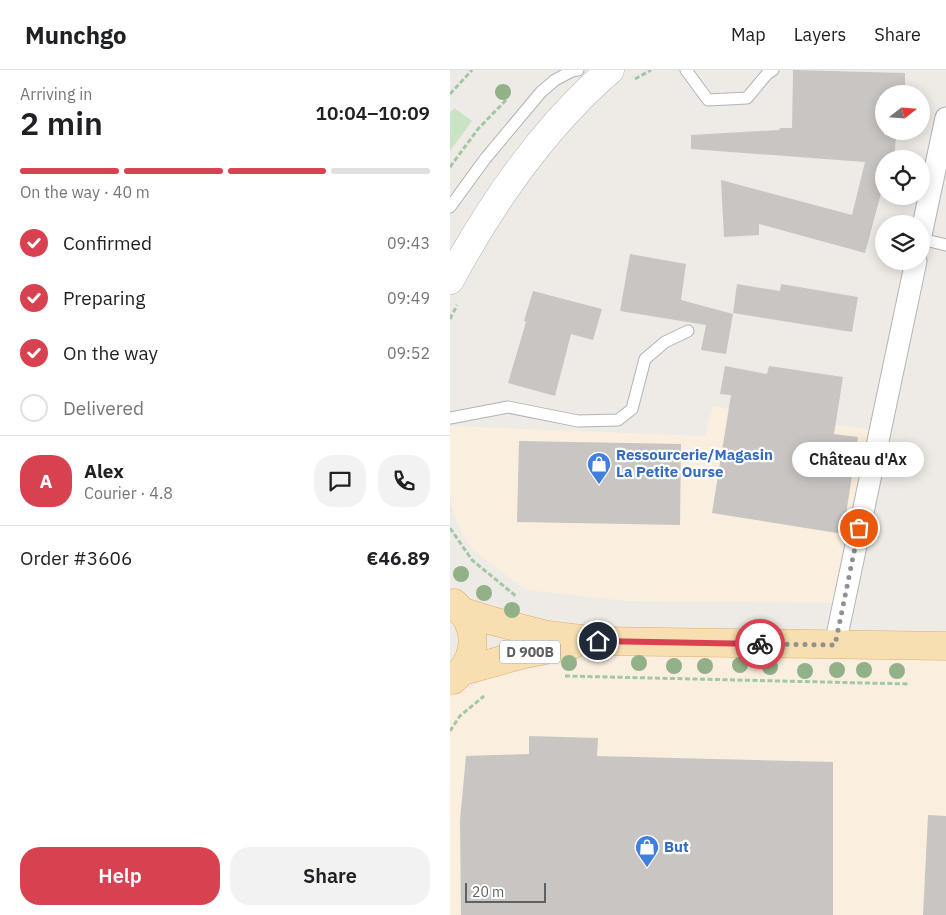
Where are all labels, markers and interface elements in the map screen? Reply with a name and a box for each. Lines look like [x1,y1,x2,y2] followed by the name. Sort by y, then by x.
[25,19,127,51] text: Munchgo
[731,23,766,46] text: Map
[794,23,846,46] text: Layers
[874,23,921,46] text: Share
[20,84,92,104] text: Arriving in
[875,85,930,140] north arrow
[875,85,930,270] map controls
[316,101,430,125] text: 10:04–10:09
[20,102,103,144] text: 2 min
[875,150,930,205] button: locate
[20,182,150,202] text: On the way · 40 m
[875,215,930,270] button: layers
[20,229,48,257] icon: check
[63,231,152,255] text: Confirmed
[387,233,430,253] text: 09:43
[20,284,48,312] icon: check
[63,286,145,310] text: Preparing
[387,288,430,308] text: 09:49
[20,339,48,367] icon: check
[63,341,158,365] text: On the way
[387,343,430,363] text: 09:52
[63,396,144,420] text: Delivered
[793,443,925,478] callout: Château d'Ax
[616,445,773,481] place label: Ressourcerie/Magasin La Petite Ourse
[809,449,907,469] text: Château d'Ax
[586,451,612,485] shop icon: Ressourcerie/Magasin La Petite Ourse
[314,455,366,507] button: chat
[378,455,430,507] button: phone
[84,459,124,483] text: Alex
[39,469,53,493] text: A
[84,483,173,503] text: Courier · 4.8
[838,507,880,549] pin
[845,514,873,542] icon: bag
[20,546,132,570] text: Order #3606
[367,546,430,570] text: €46.89
[735,619,785,669] courier
[577,620,619,662] pin
[584,627,612,655] icon: home
[746,630,774,658] icon: bike
[500,640,560,664] road number: D 900B
[634,834,660,868] shop icon: But
[664,837,689,856] place label: But
[20,847,220,905] button: Help
[230,847,430,905] button: Share
[465,880,546,903] scale bar
[472,883,504,901] text: 20 m

